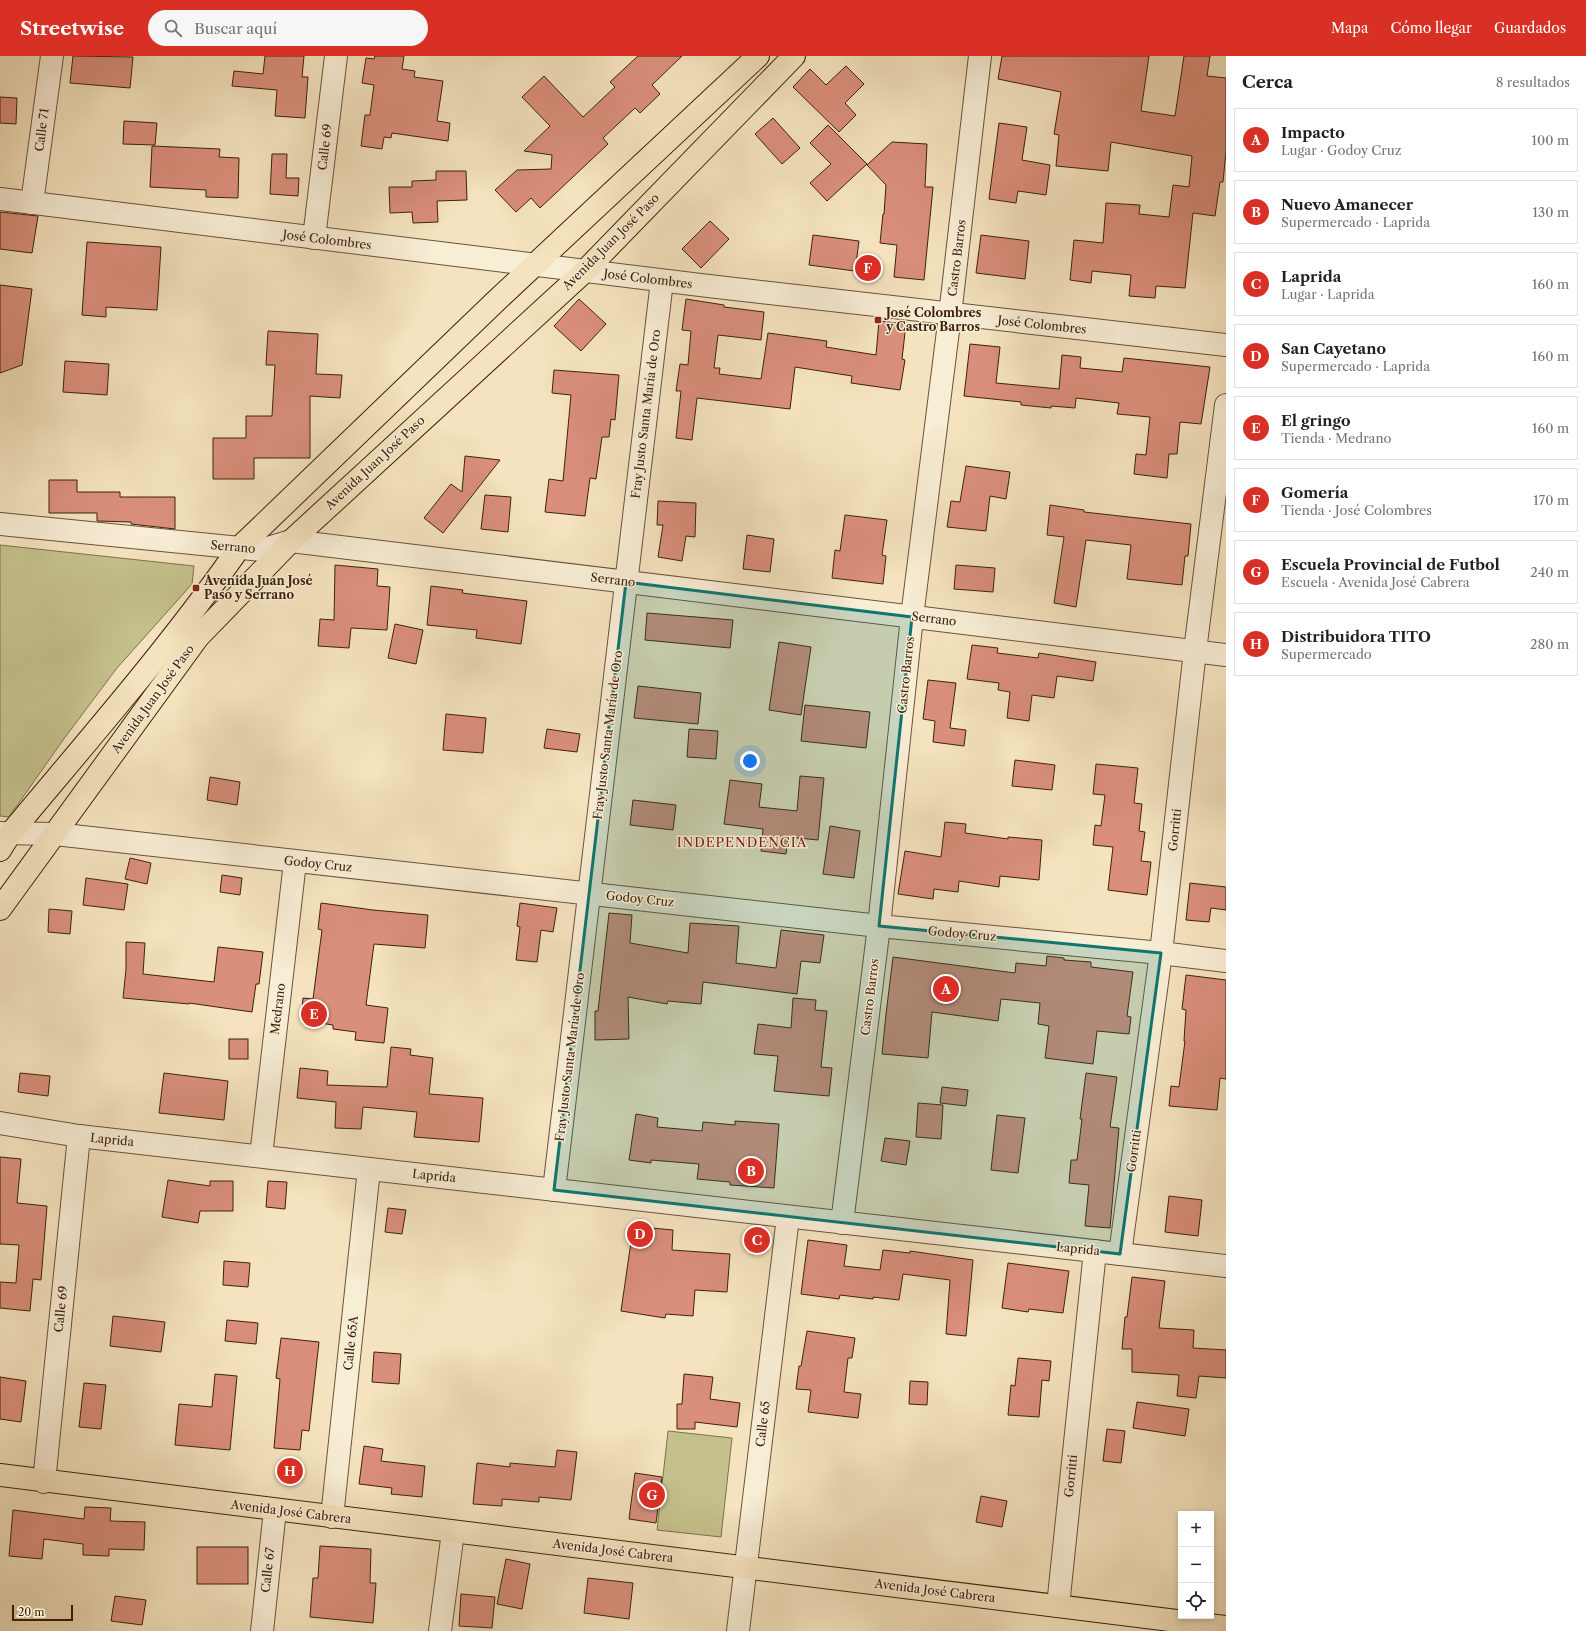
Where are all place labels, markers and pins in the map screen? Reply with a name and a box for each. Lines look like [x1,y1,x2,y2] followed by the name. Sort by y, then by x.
[855,253,881,283] pin: F
[884,305,982,334] place label: José Colombres y Castro Barros
[873,315,883,325] marker: José Colombres y Castro Barros
[203,573,313,602] place label: Avenida Juan José Paso y Serrano
[191,583,201,593] marker: Avenida Juan José Paso y Serrano
[933,974,959,1004] pin: A
[301,999,327,1029] pin: E
[738,1156,764,1186] pin: B
[627,1219,653,1249] pin: D
[744,1225,770,1255] pin: C
[277,1456,303,1486] pin: H
[639,1480,665,1510] pin: G

